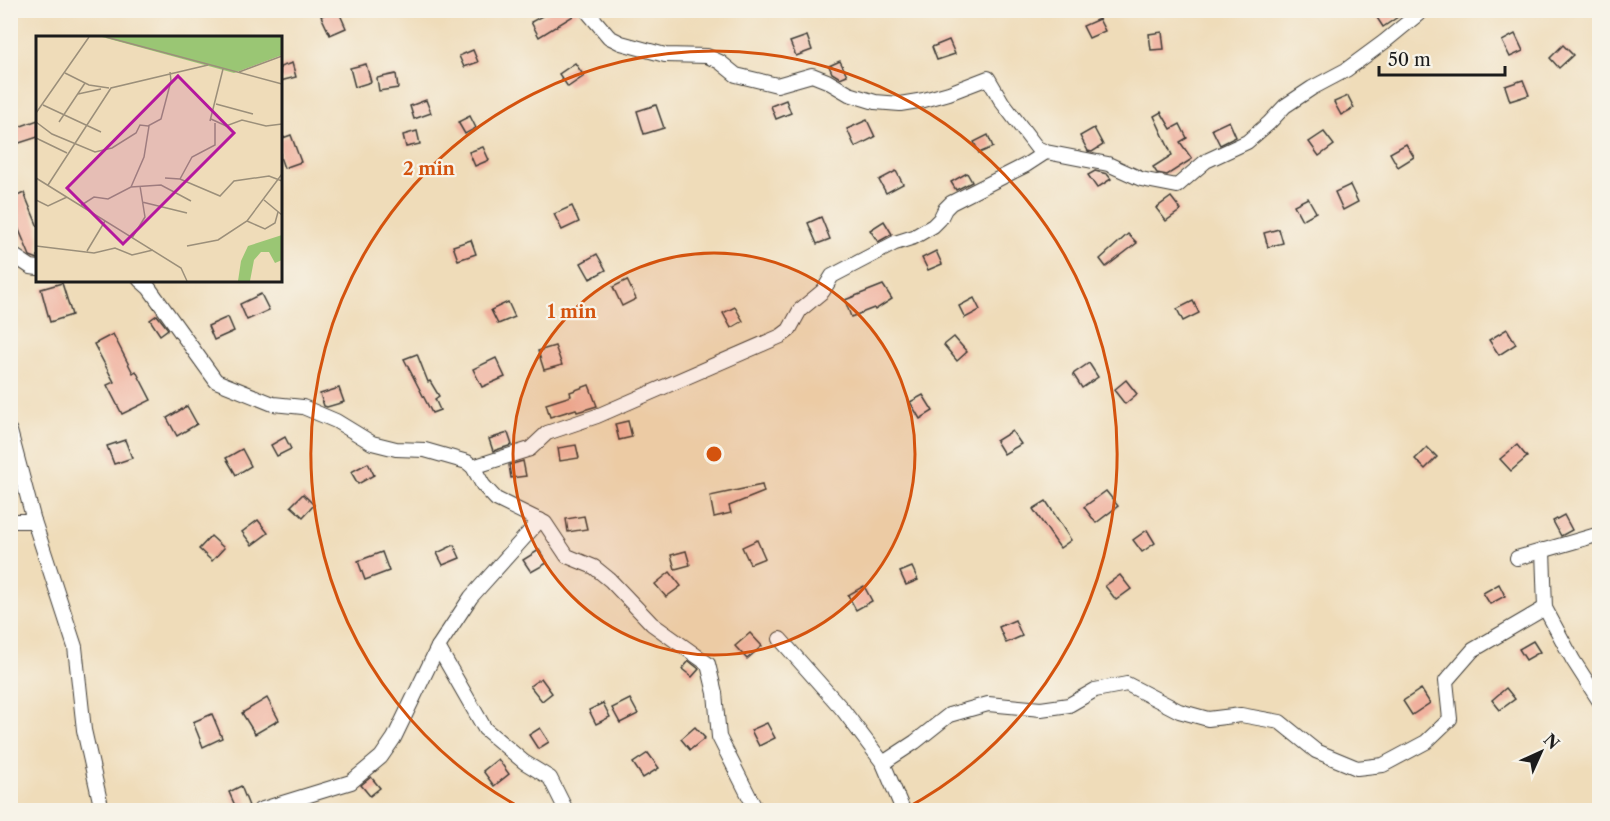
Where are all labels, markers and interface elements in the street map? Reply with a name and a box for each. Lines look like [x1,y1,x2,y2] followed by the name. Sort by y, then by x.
[36,36,282,282] inset map
[1379,39,1505,77] scale bar
[1388,49,1431,71] text: 50 m
[403,158,456,180] text: 2 min
[547,301,597,323] text: 1 min
[704,444,724,464] centre of rings
[1511,722,1571,782] north arrow
[1540,729,1564,753] text: N

